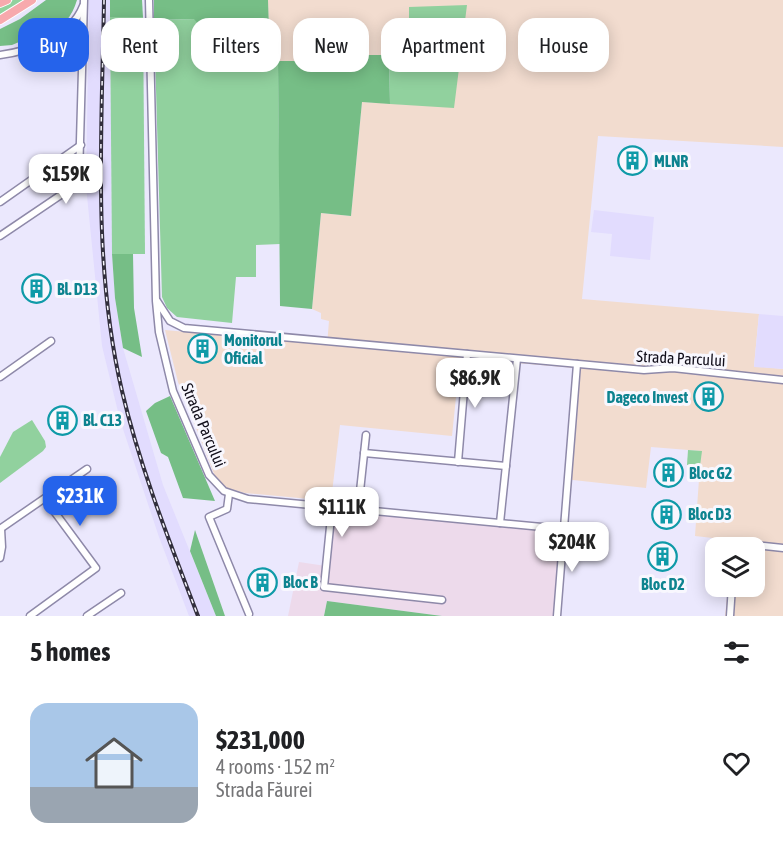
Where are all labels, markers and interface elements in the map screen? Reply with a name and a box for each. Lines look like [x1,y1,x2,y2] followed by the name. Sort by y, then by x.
[18,18,89,72] chip: Buy
[101,18,179,72] chip: Rent
[191,18,281,72] chip: Filters
[293,18,369,72] chip: New
[381,18,506,72] chip: Apartment
[518,18,609,72] chip: House
[617,145,649,177] building icon: MLNR
[654,152,688,170] place label: MLNR
[24,154,108,205] pin: $159K
[43,162,89,185] text: $159K
[20,273,52,305] building icon: Bl. D13
[57,280,98,298] place label: Bl. D13
[224,331,283,367] place label: Monitorul Oficial
[187,333,219,365] building icon: Monitorul Oficial
[636,347,726,369] street label: Strada Parcului
[426,358,524,409] pin: $86.9K
[450,366,500,389] text: $86.9K
[178,380,230,470] street label: Strada Parcului
[693,381,725,413] building icon: Dageco Invest
[606,388,688,406] place label: Dageco Invest
[46,404,78,436] building icon: Bl. C13
[83,411,122,429] place label: Bl. C13
[652,457,684,489] building icon: Bloc G2
[689,464,732,482] place label: Bloc G2
[38,476,122,527] pin: $231K
[57,484,103,507] text: $231K
[300,487,384,538] pin: $111K
[319,495,365,518] text: $111K
[651,498,683,530] building icon: Bloc D3
[688,505,732,523] place label: Bloc D3
[530,522,614,573] pin: $204K
[549,530,595,553] text: $204K
[705,537,765,597] map controls
[705,537,765,597] button: layers
[647,540,679,572] building icon: Bloc D2
[246,566,278,598] building icon: Bloc B
[283,573,318,591] place label: Bloc B
[641,575,685,593] place label: Bloc D2
[720,636,753,669] icon: filters
[30,637,110,667] text: 5 homes
[216,725,305,755] text: $231,000
[78,727,150,799] icon: home
[720,747,753,780] icon: heart
[216,755,335,778] text: 4 rooms · 152 m²
[216,778,313,801] text: Strada Făurei

